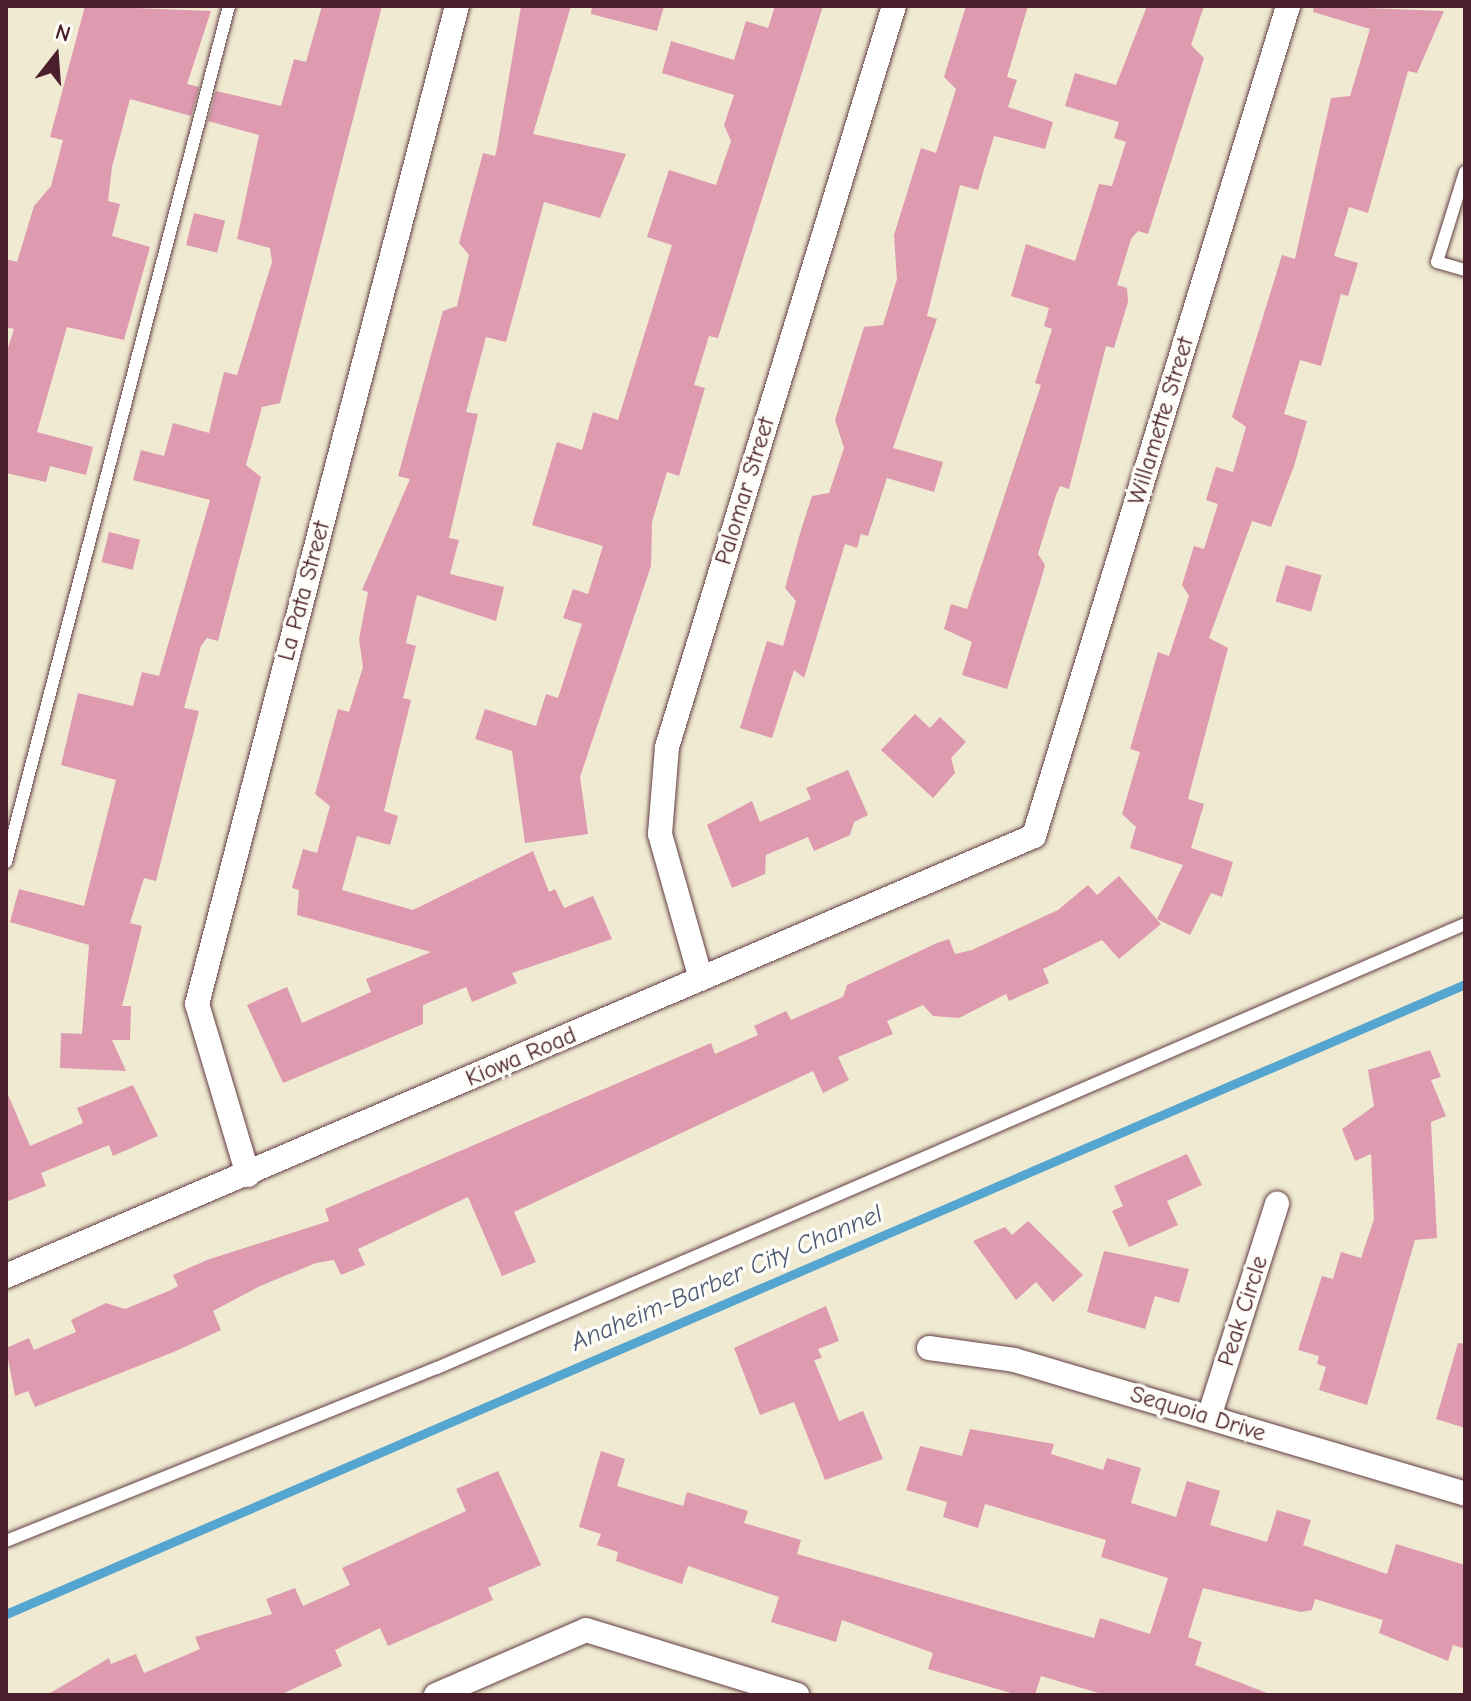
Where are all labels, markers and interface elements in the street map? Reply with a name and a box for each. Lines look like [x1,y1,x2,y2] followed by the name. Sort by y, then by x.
[16,16,96,96] north arrow
[52,19,74,48] text: N
[1122,333,1200,509] street label: Willamette Street
[709,414,781,568] street label: Palomar Street
[272,518,336,664] street label: La Pata Street
[461,1021,581,1093] street label: Kiowa Road
[567,1199,887,1359] water label: Anaheim-Barber City Channel
[1212,1252,1274,1370] street label: Peak Circle
[1127,1380,1269,1448] street label: Sequoia Drive

